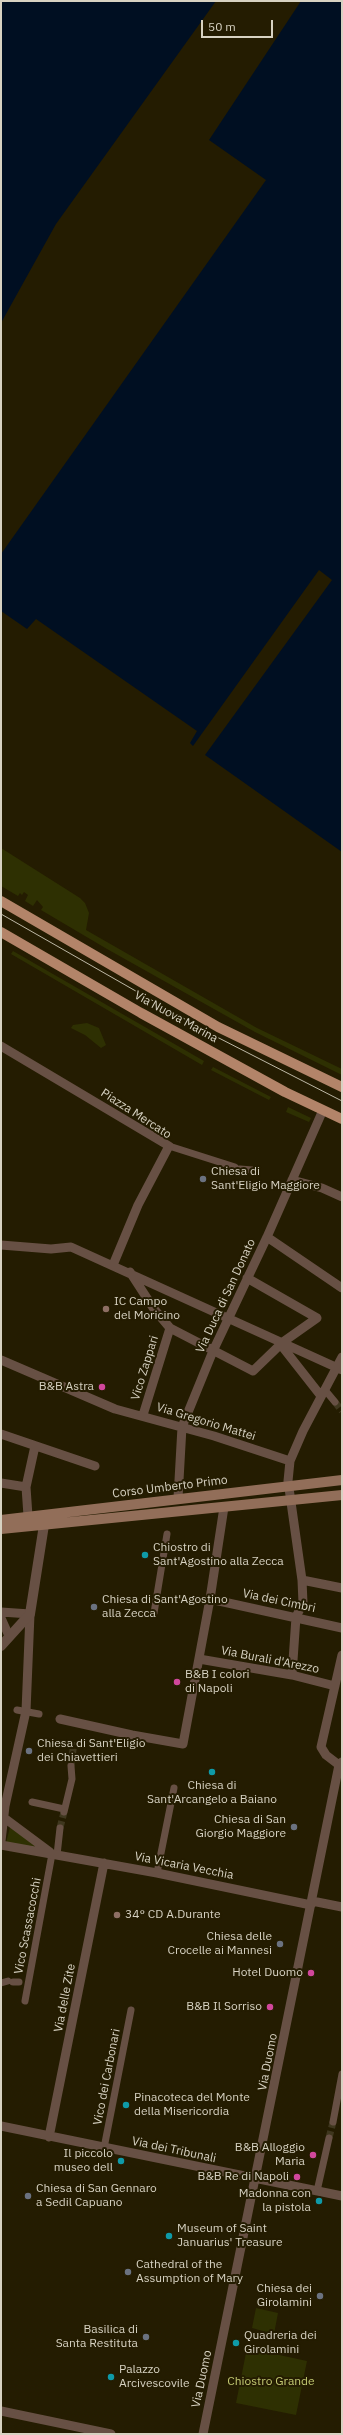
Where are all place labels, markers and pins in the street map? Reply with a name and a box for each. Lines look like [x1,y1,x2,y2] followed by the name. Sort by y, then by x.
[211,1165,320,1193] place label: Chiesa di Sant'Eligio Maggiore
[198,1174,208,1184] marker: Chiesa di Sant'Eligio Maggiore
[114,1295,180,1323] place label: IC Campo del Moricino
[101,1304,111,1314] marker: IC Campo del Moricino
[39,1380,94,1394] place label: B&B Astra
[97,1382,107,1392] marker: B&B Astra
[153,1541,284,1569] place label: Chiostro di Sant'Agostino alla Zecca
[140,1550,150,1560] marker: Chiostro di Sant'Agostino alla Zecca
[102,1593,228,1621] place label: Chiesa di Sant'Agostino alla Zecca
[89,1602,99,1612] marker: Chiesa di Sant'Agostino alla Zecca
[185,1668,250,1696] place label: B&B I colori di Napoli
[172,1677,182,1687] marker: B&B I colori di Napoli
[37,1737,145,1765] place label: Chiesa di Sant'Eligio dei Chiavettieri
[24,1746,34,1756] marker: Chiesa di Sant'Eligio dei Chiavettieri
[207,1767,217,1777] marker: Chiesa di Sant'Arcangelo a Baiano
[147,1779,277,1807] place label: Chiesa di Sant'Arcangelo a Baiano
[195,1813,286,1841] place label: Chiesa di San Giorgio Maggiore
[289,1822,299,1832] marker: Chiesa di San Giorgio Maggiore
[125,1908,221,1922] place label: 34° CD A.Durante
[112,1910,122,1920] marker: 34° CD A.Durante
[168,1930,272,1958] place label: Chiesa delle Crocelle ai Mannesi
[275,1939,285,1949] marker: Chiesa delle Crocelle ai Mannesi
[232,1966,303,1980] place label: Hotel Duomo
[306,1968,316,1978] marker: Hotel Duomo
[186,2000,262,2014] place label: B&B Il Sorriso
[265,2002,275,2012] marker: B&B Il Sorriso
[134,2091,250,2119] place label: Pinacoteca del Monte della Misericordia
[121,2100,131,2110] marker: Pinacoteca del Monte della Misericordia
[235,2141,305,2169] place label: B&B Alloggio Maria
[54,2147,113,2175] place label: Il piccolo museo dell
[308,2150,318,2160] marker: B&B Alloggio Maria
[116,2156,126,2166] marker: Il piccolo museo dell
[198,2170,289,2184] place label: B&B Re di Napoli
[292,2172,302,2182] marker: B&B Re di Napoli
[36,2182,157,2210] place label: Chiesa di San Gennaro a Sedil Capuano
[239,2187,311,2215] place label: Madonna con la pistola
[23,2191,33,2201] marker: Chiesa di San Gennaro a Sedil Capuano
[314,2196,324,2206] marker: Madonna con la pistola
[177,2222,283,2250] place label: Museum of Saint Januarius' Treasure
[164,2231,174,2241] marker: Museum of Saint Januarius' Treasure
[136,2258,243,2286] place label: Cathedral of the Assumption of Mary
[123,2267,133,2277] marker: Cathedral of the Assumption of Mary
[257,2282,312,2310] place label: Chiesa dei Girolamini
[315,2291,325,2301] marker: Chiesa dei Girolamini
[56,2323,138,2351] place label: Basilica di Santa Restituta
[244,2329,317,2357] place label: Quadreria dei Girolamini
[141,2332,151,2342] marker: Basilica di Santa Restituta
[231,2338,241,2348] marker: Quadreria dei Girolamini
[119,2363,190,2391] place label: Palazzo Arcivescovile
[106,2372,116,2382] marker: Palazzo Arcivescovile

